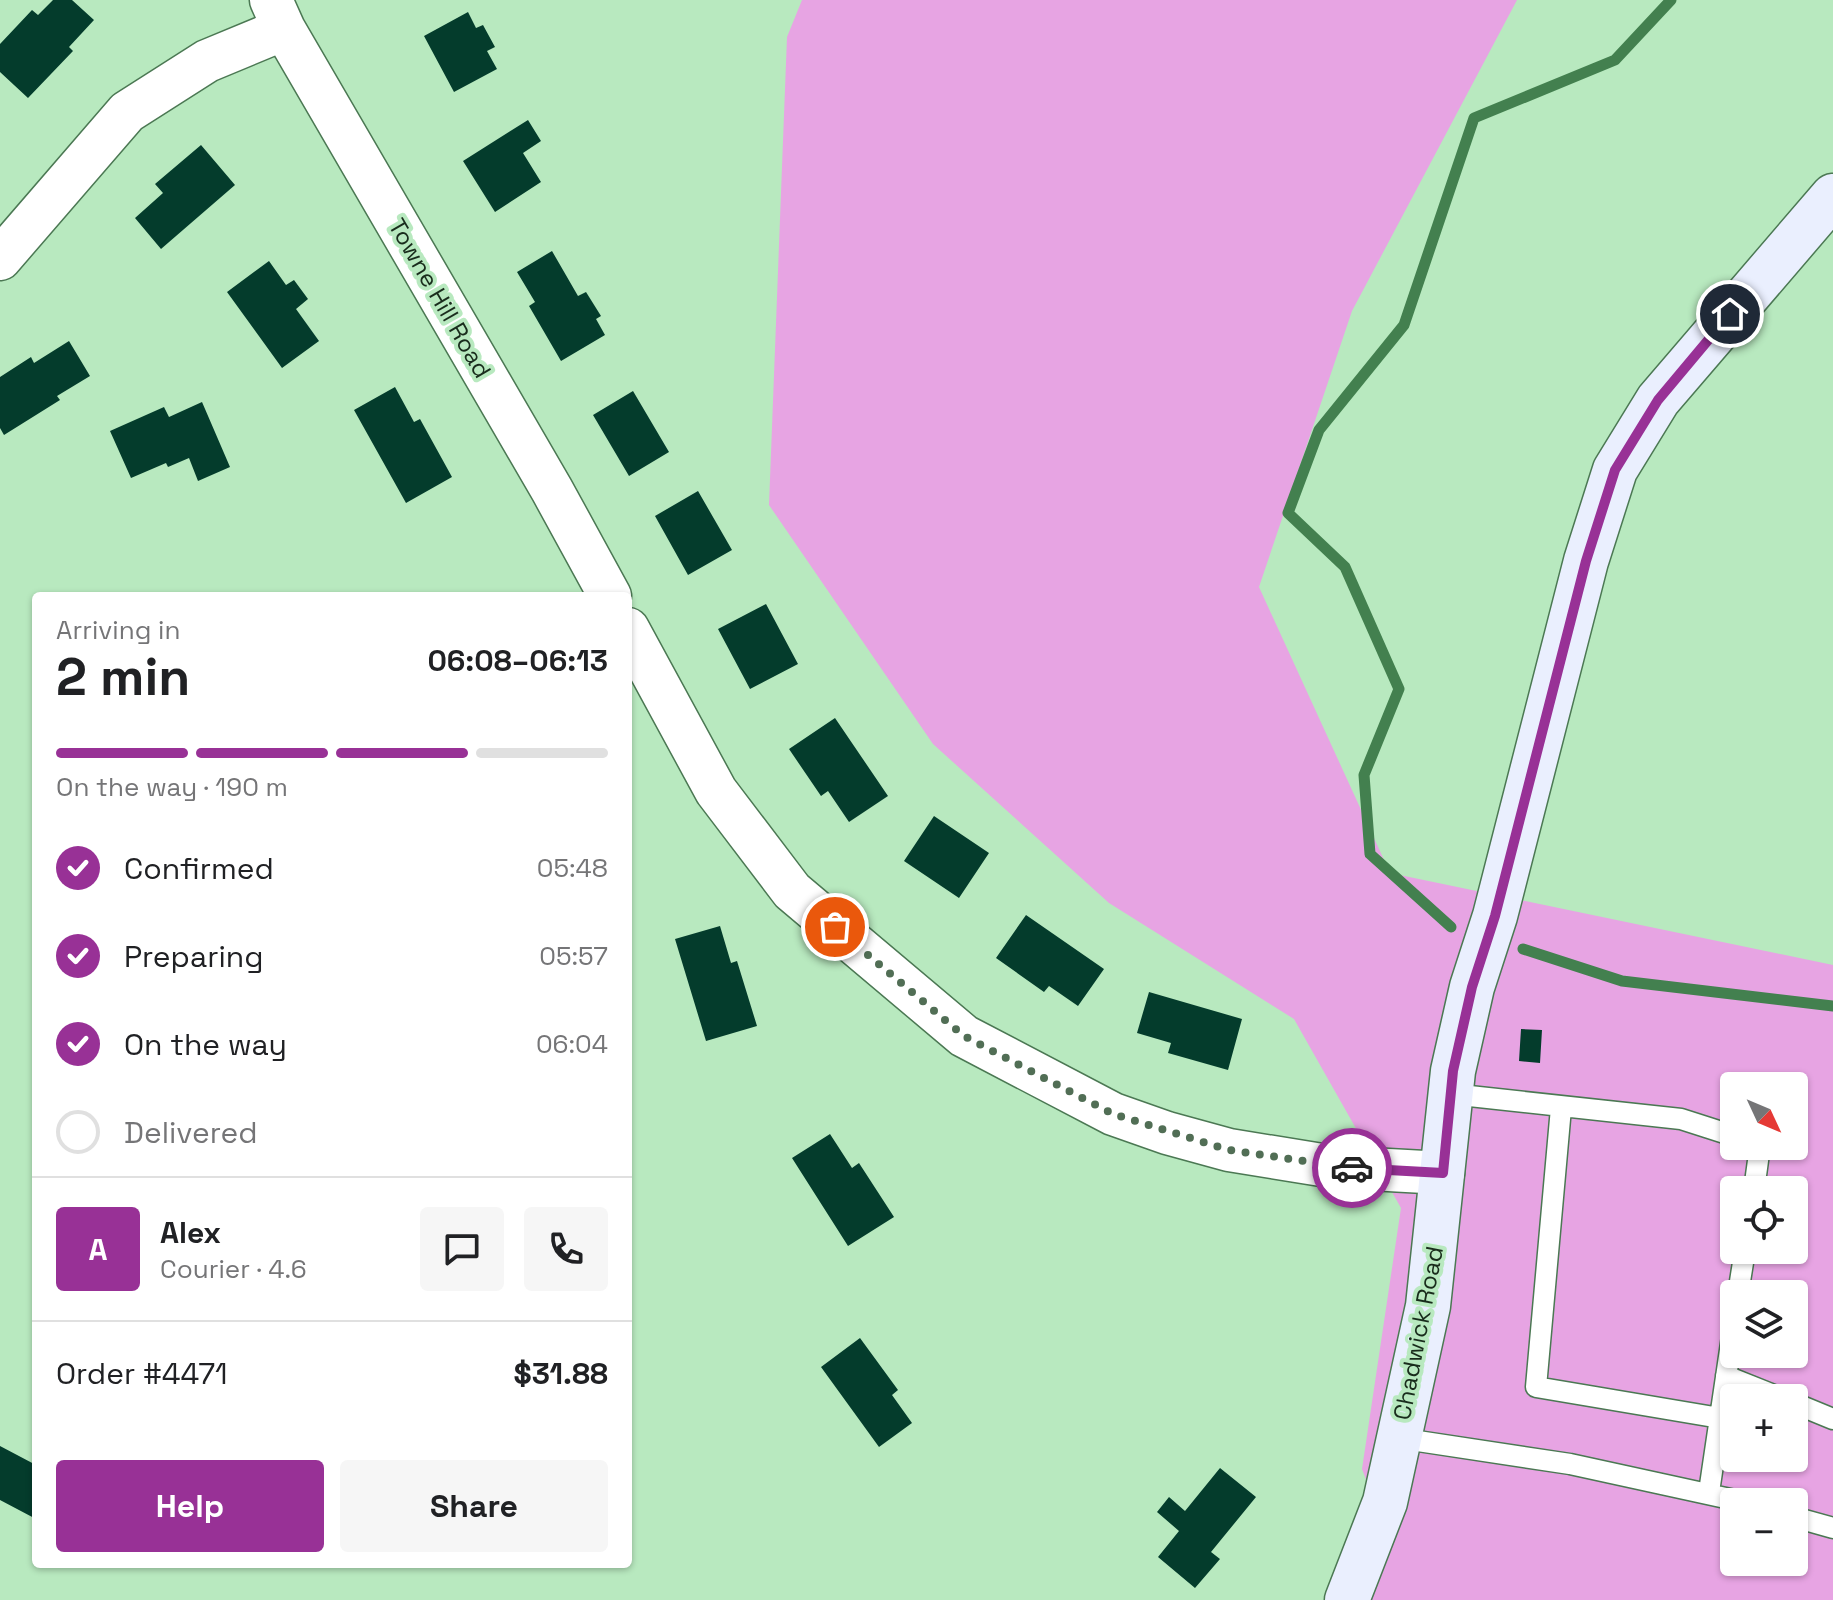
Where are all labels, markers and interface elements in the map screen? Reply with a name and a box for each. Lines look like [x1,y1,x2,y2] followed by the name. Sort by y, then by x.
[382,213,498,383] street label: Towne Hill Road
[1696,280,1764,348] pin
[1708,292,1752,336] icon: home
[56,613,180,647] text: Arriving in
[427,641,608,680] text: 06:08–06:13
[56,644,190,710] text: 2 min
[56,770,288,804] text: On the way · 190 m
[56,846,100,890] icon: check
[124,849,274,888] text: Confirmed
[537,851,608,885] text: 05:48
[801,893,869,961] pin
[813,905,857,949] icon: bag
[56,934,100,978] icon: check
[124,937,263,976] text: Preparing
[539,939,608,973] text: 05:57
[56,1022,100,1066] icon: check
[124,1025,287,1064] text: On the way
[536,1027,608,1061] text: 06:04
[1720,1072,1808,1160] north arrow
[1720,1072,1808,1576] map controls
[124,1113,258,1152] text: Delivered
[1312,1128,1392,1208] courier
[1330,1146,1374,1190] icon: car
[1720,1176,1808,1264] button: locate
[420,1207,504,1291] button: chat
[524,1207,608,1291] button: phone
[160,1213,221,1252] text: Alex
[88,1230,108,1269] text: A
[1386,1243,1450,1423] street label: Chadwick Road
[160,1252,307,1286] text: Courier · 4.6
[1720,1280,1808,1368] button: layers
[56,1354,227,1393] text: Order #4471
[514,1354,608,1393] text: $31.88
[1720,1384,1808,1472] button: +
[56,1460,324,1552] button: Help
[340,1460,608,1552] button: Share
[1720,1488,1808,1576] button: −

